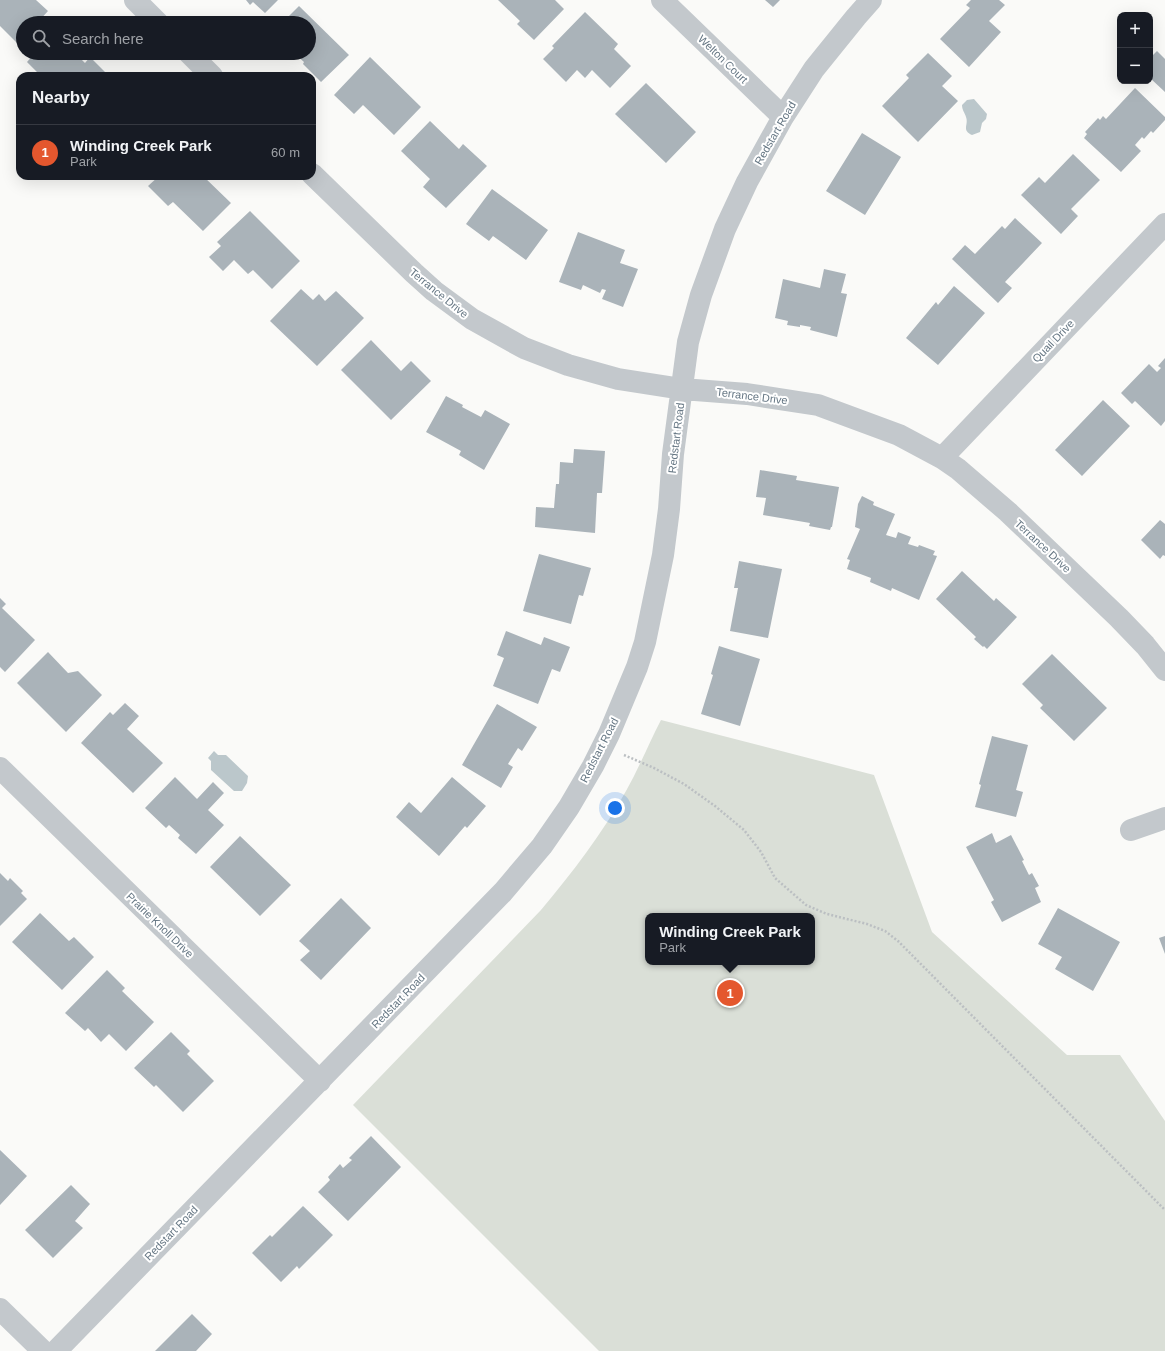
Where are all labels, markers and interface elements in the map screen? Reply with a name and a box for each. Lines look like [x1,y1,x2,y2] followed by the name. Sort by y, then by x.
[1117,12,1153,84] map controls
[1117,12,1153,48] button: +
[16,16,316,60] search box
[30,27,52,49] icon: search
[62,30,144,47] text: Search here
[696,32,750,86] street label: Welton Court
[1117,48,1153,84] button: −
[32,88,90,107] text: Nearby
[752,99,798,167] street label: Redstart Road
[70,137,212,154] text: Winding Creek Park
[41,145,49,160] text: 1
[271,145,300,160] text: 60 m
[70,154,97,169] text: Park
[407,266,471,320] street label: Terrance Drive
[1030,317,1076,365] street label: Quail Drive
[716,386,788,406] street label: Terrance Drive
[666,402,686,474] street label: Redstart Road
[1013,517,1073,575] street label: Terrance Drive
[578,716,620,784] street label: Redstart Road
[605,798,625,818] your location
[124,890,196,960] street label: Prairie Knoll Drive
[645,913,815,965] popup
[659,923,801,940] text: Winding Creek Park
[659,940,686,955] text: Park
[369,971,427,1031] street label: Redstart Road
[717,978,743,1008] pin: 1
[142,1203,200,1263] street label: Redstart Road

